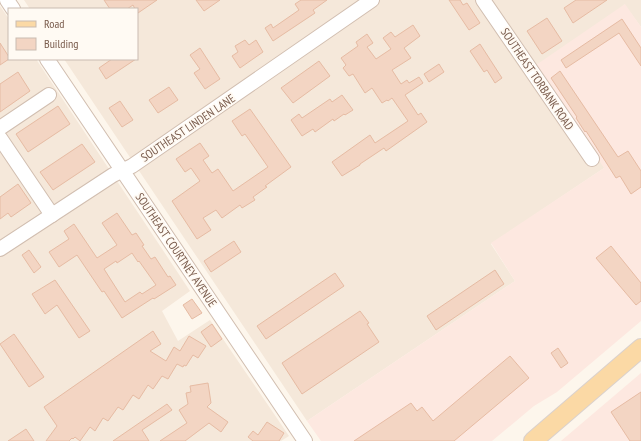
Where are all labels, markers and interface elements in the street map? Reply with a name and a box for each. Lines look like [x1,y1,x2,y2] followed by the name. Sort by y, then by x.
[8,8,138,60] legend
[44,16,64,31] text: Road
[498,25,577,133] street label: SOUTHEAST TORBANK ROAD
[44,36,79,51] text: Building
[138,91,238,165] street label: SOUTHEAST LINDEN LANE
[133,190,220,310] street label: SOUTHEAST COURTNEY AVENUE

